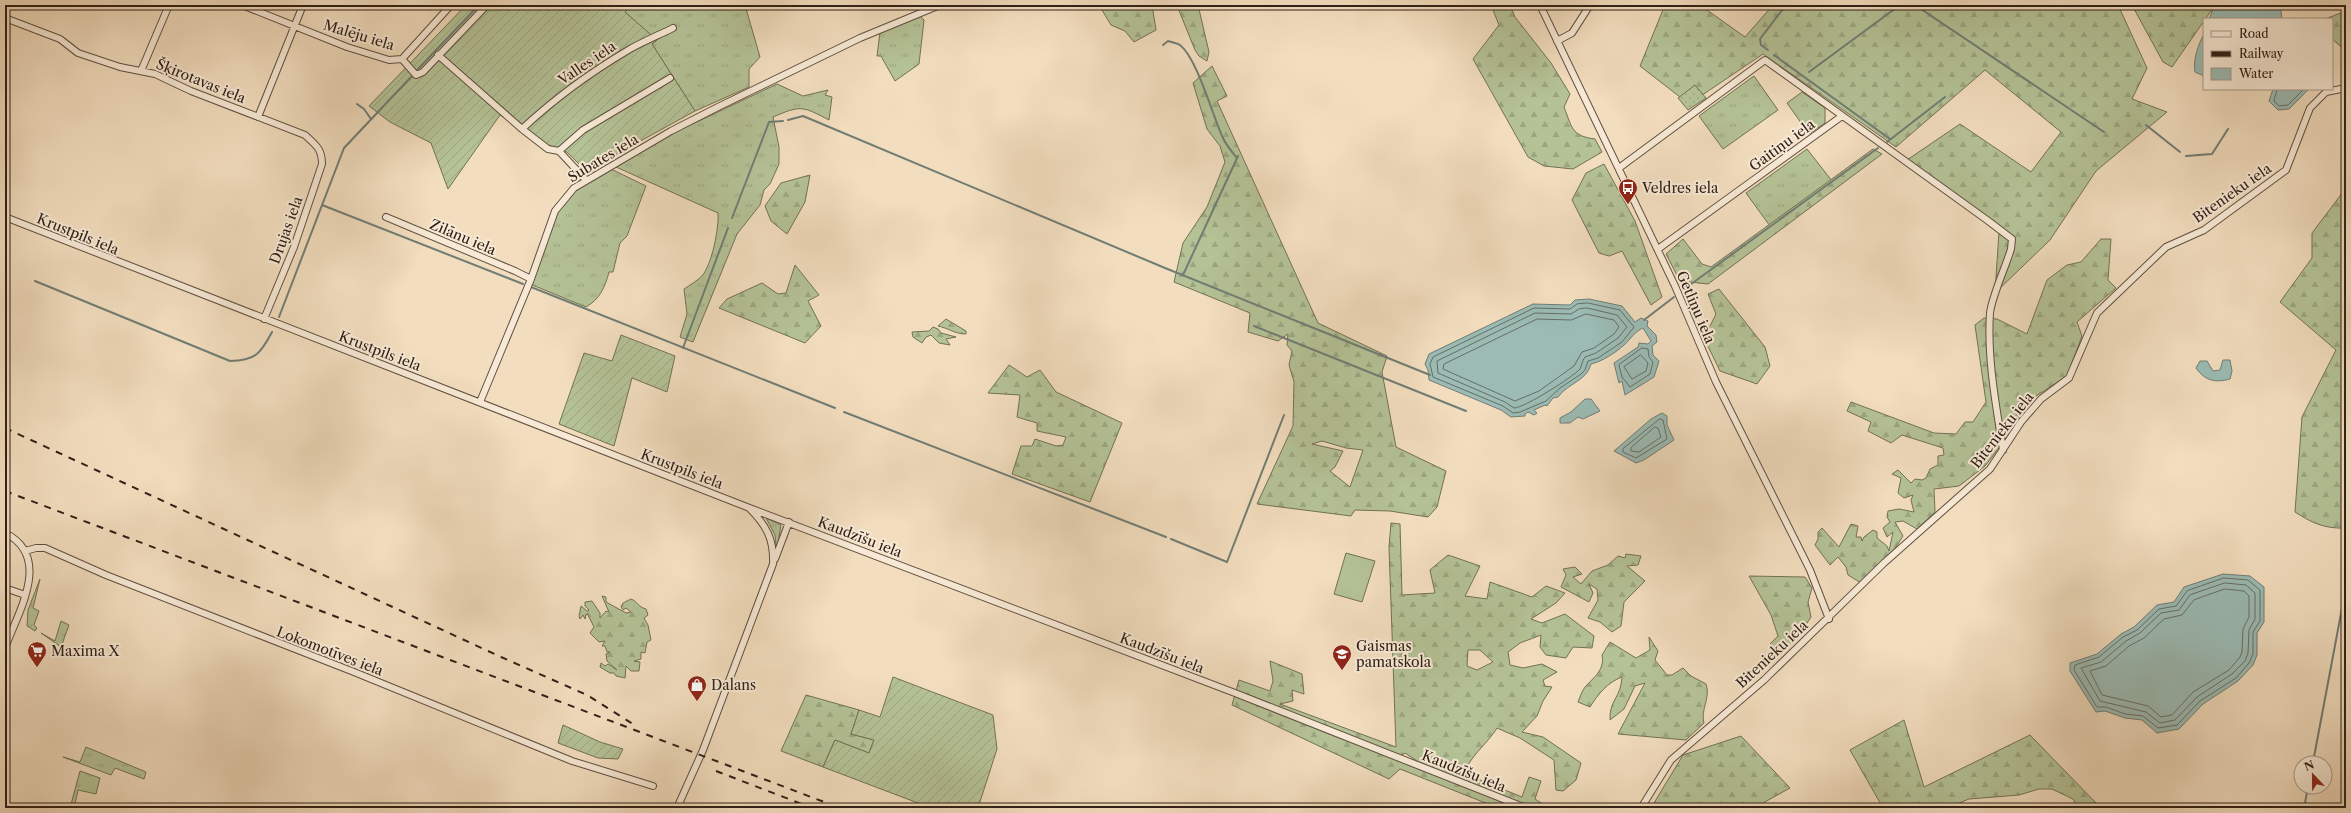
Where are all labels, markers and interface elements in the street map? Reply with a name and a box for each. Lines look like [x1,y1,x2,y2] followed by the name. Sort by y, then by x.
[321,16,397,55] street label: Malēju iela
[2203,18,2333,90] legend
[2239,26,2269,41] text: Road
[554,37,620,89] street label: Valles iela
[2239,46,2284,61] text: Railway
[154,54,249,107] street label: Šķirotavas iela
[2238,66,2273,81] text: Water
[1746,115,1819,175] street label: Gaitiņu iela
[564,130,642,186] street label: Subates iela
[2189,159,2275,227] street label: Bitenieku iela
[1617,177,1639,205] bus stop icon: Veldres iela
[1641,179,1719,197] place label: Veldres iela
[265,193,307,266] street label: Drujas iela
[34,209,122,259] street label: Krustpils iela
[427,215,499,259] street label: Zilānu iela
[1673,268,1720,347] street label: Getliņu iela
[336,327,424,375] street label: Krustpils iela
[1967,388,2038,472] street label: Bitenieku iela
[638,445,726,493] street label: Krustpils iela
[815,513,905,562] street label: Kaudzīšu iela
[1732,616,1812,692] street label: Bitenieku iela
[274,622,387,680] street label: Lokomotīves iela
[1117,629,1207,678] street label: Kaudzīšu iela
[1356,637,1432,671] place label: Gaismas pamatskola
[26,640,48,668] supermarket icon: Maxima X
[51,642,121,660] place label: Maxima X
[1331,643,1353,671] school or university icon: Gaismas pamatskola
[686,674,708,702] shop icon: Dalans
[711,676,756,694] place label: Dalans
[1419,746,1509,796] street label: Kaudzīšu iela
[2293,755,2333,795] north arrow
[2302,757,2317,774] text: N

